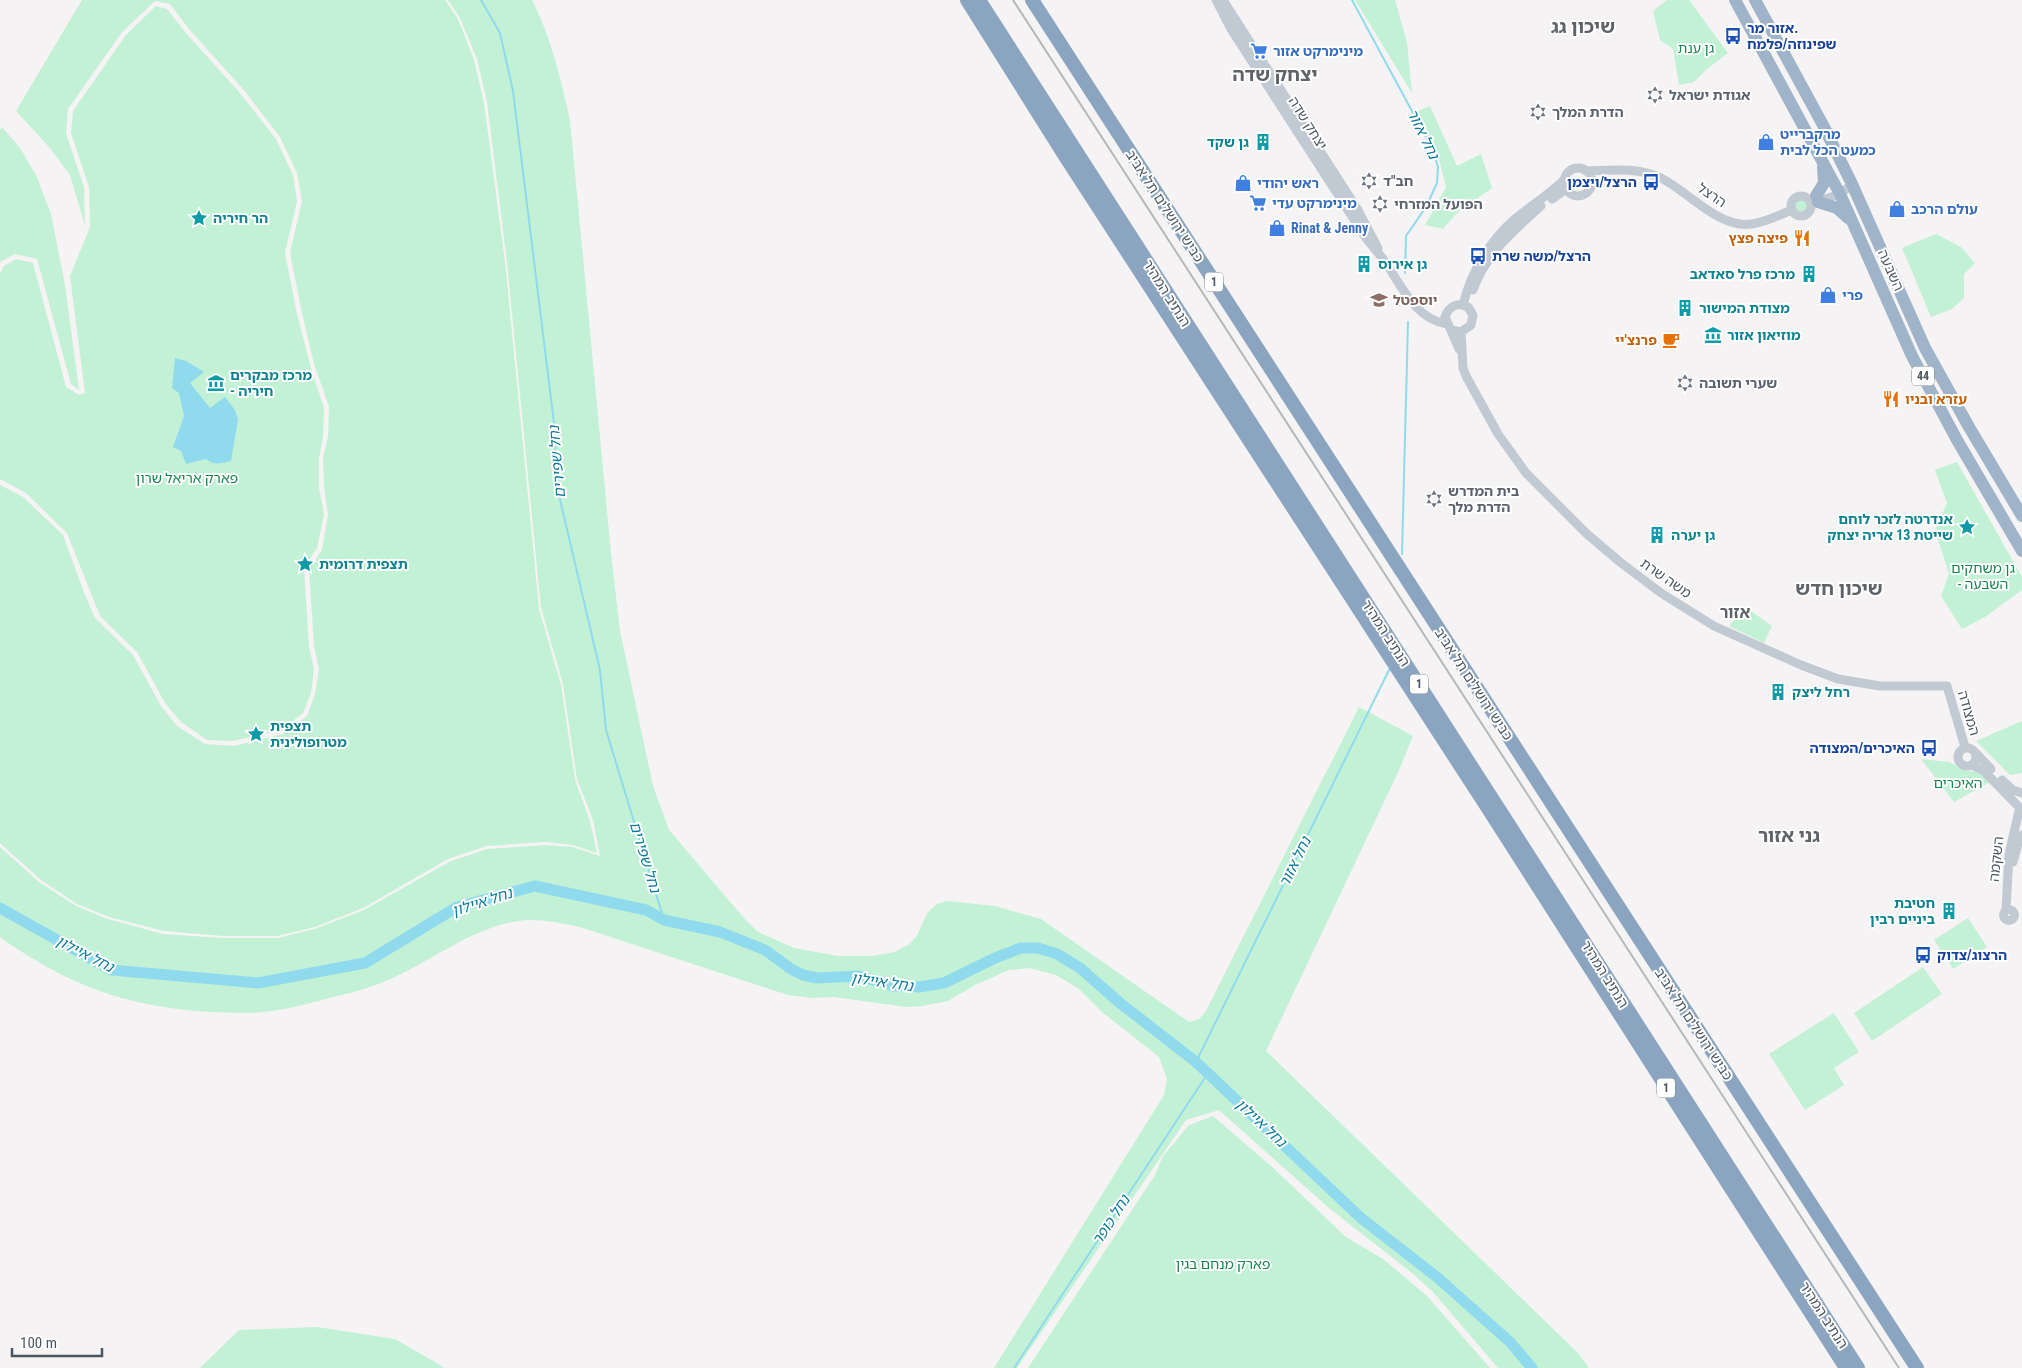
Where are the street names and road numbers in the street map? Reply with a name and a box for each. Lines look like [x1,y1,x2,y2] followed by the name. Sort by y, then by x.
[1285,94,1331,152] street label: יצחק שדה
[1123,147,1207,265] street label: כביש ירושלים תל אביב
[1695,180,1729,210] street label: הרצל
[1875,247,1907,293] street label: השבעה
[1140,257,1194,329] street label: הנתיב המהיר
[1205,272,1223,292] road number: 1
[1912,366,1934,386] road number: 44
[1638,555,1694,601] street label: משה שרת
[1359,597,1413,669] street label: הנתיב המהיר
[1432,625,1516,743] street label: כביש ירושלים תל אביב
[1410,674,1428,694] road number: 1
[1955,689,1983,737] street label: המצודה
[1986,835,2006,883] street label: השקמה
[1578,938,1632,1010] street label: הנתיב המהיר
[1652,965,1736,1083] street label: כביש ירושלים תל אביב
[1657,1078,1675,1098] road number: 1
[1797,1279,1851,1351] street label: הנתיב המהיר

